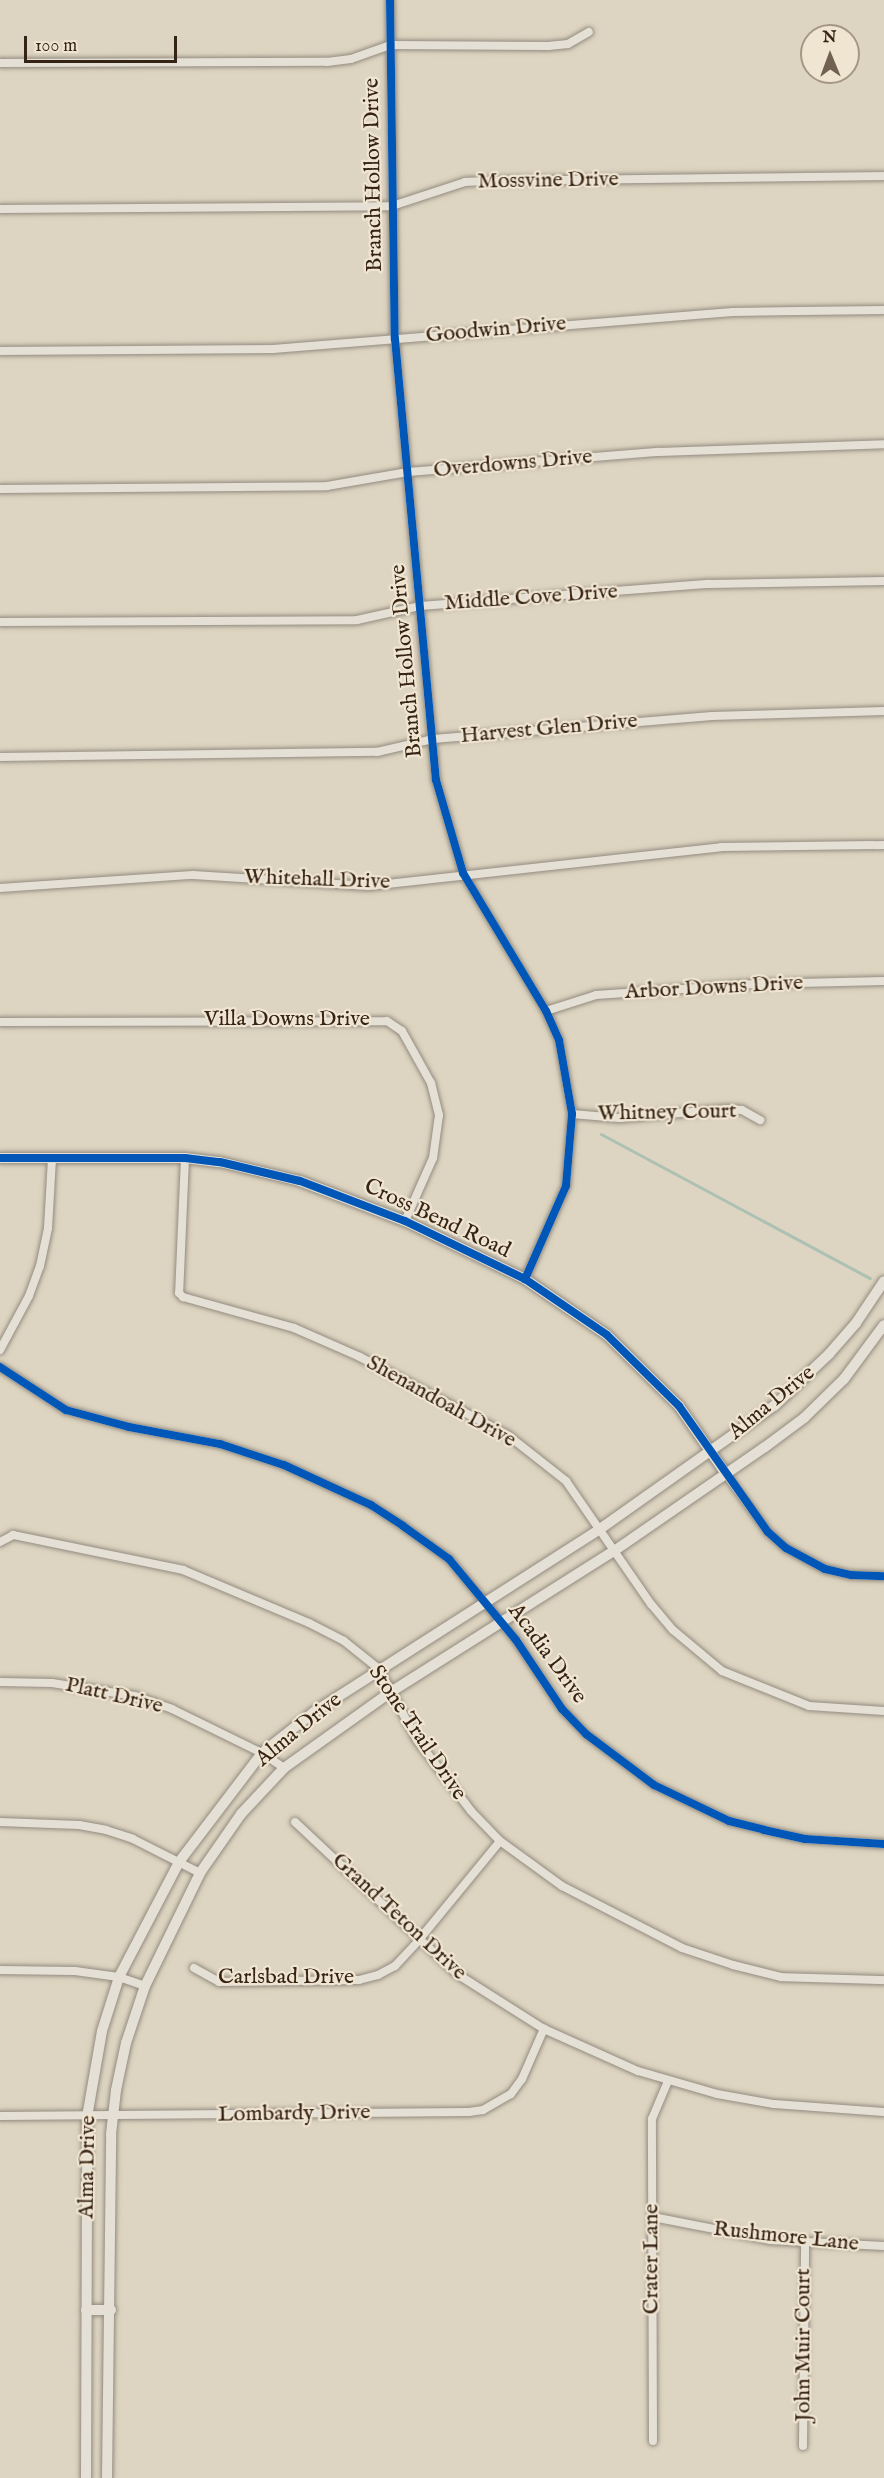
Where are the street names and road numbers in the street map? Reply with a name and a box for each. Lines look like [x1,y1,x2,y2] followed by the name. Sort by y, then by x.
[359,78,389,272] street label: Branch Hollow Drive
[477,167,619,195] street label: Mossvine Drive
[425,311,567,349] street label: Goodwin Drive
[432,444,594,484] street label: Overdowns Drive
[385,563,429,759] street label: Branch Hollow Drive
[443,579,619,617] street label: Middle Cove Drive
[459,708,639,750] street label: Harvest Glen Drive
[243,864,391,896] street label: Whitehall Drive
[624,970,804,1006] street label: Arbor Downs Drive
[204,1007,370,1033] street label: Villa Downs Drive
[597,1099,737,1127] street label: Whitney Court
[360,1174,514,1264] street label: Cross Bend Road
[362,1350,520,1454] street label: Shenandoah Drive
[724,1360,820,1446] street label: Alma Drive
[502,1599,592,1709] street label: Acadia Drive
[362,1661,472,1805] street label: Stone Trail Drive
[63,1672,165,1720] street label: Platt Drive
[251,1687,347,1773] street label: Alma Drive
[326,1848,472,1986] street label: Grand Teton Drive
[218,1965,354,1991] street label: Carlsbad Drive
[218,2099,370,2129] street label: Lombardy Drive
[74,2115,102,2219] street label: Alma Drive
[639,2204,665,2314] street label: Crater Lane
[712,2216,860,2258] street label: Rushmore Lane
[791,2268,817,2422] street label: John Muir Court

